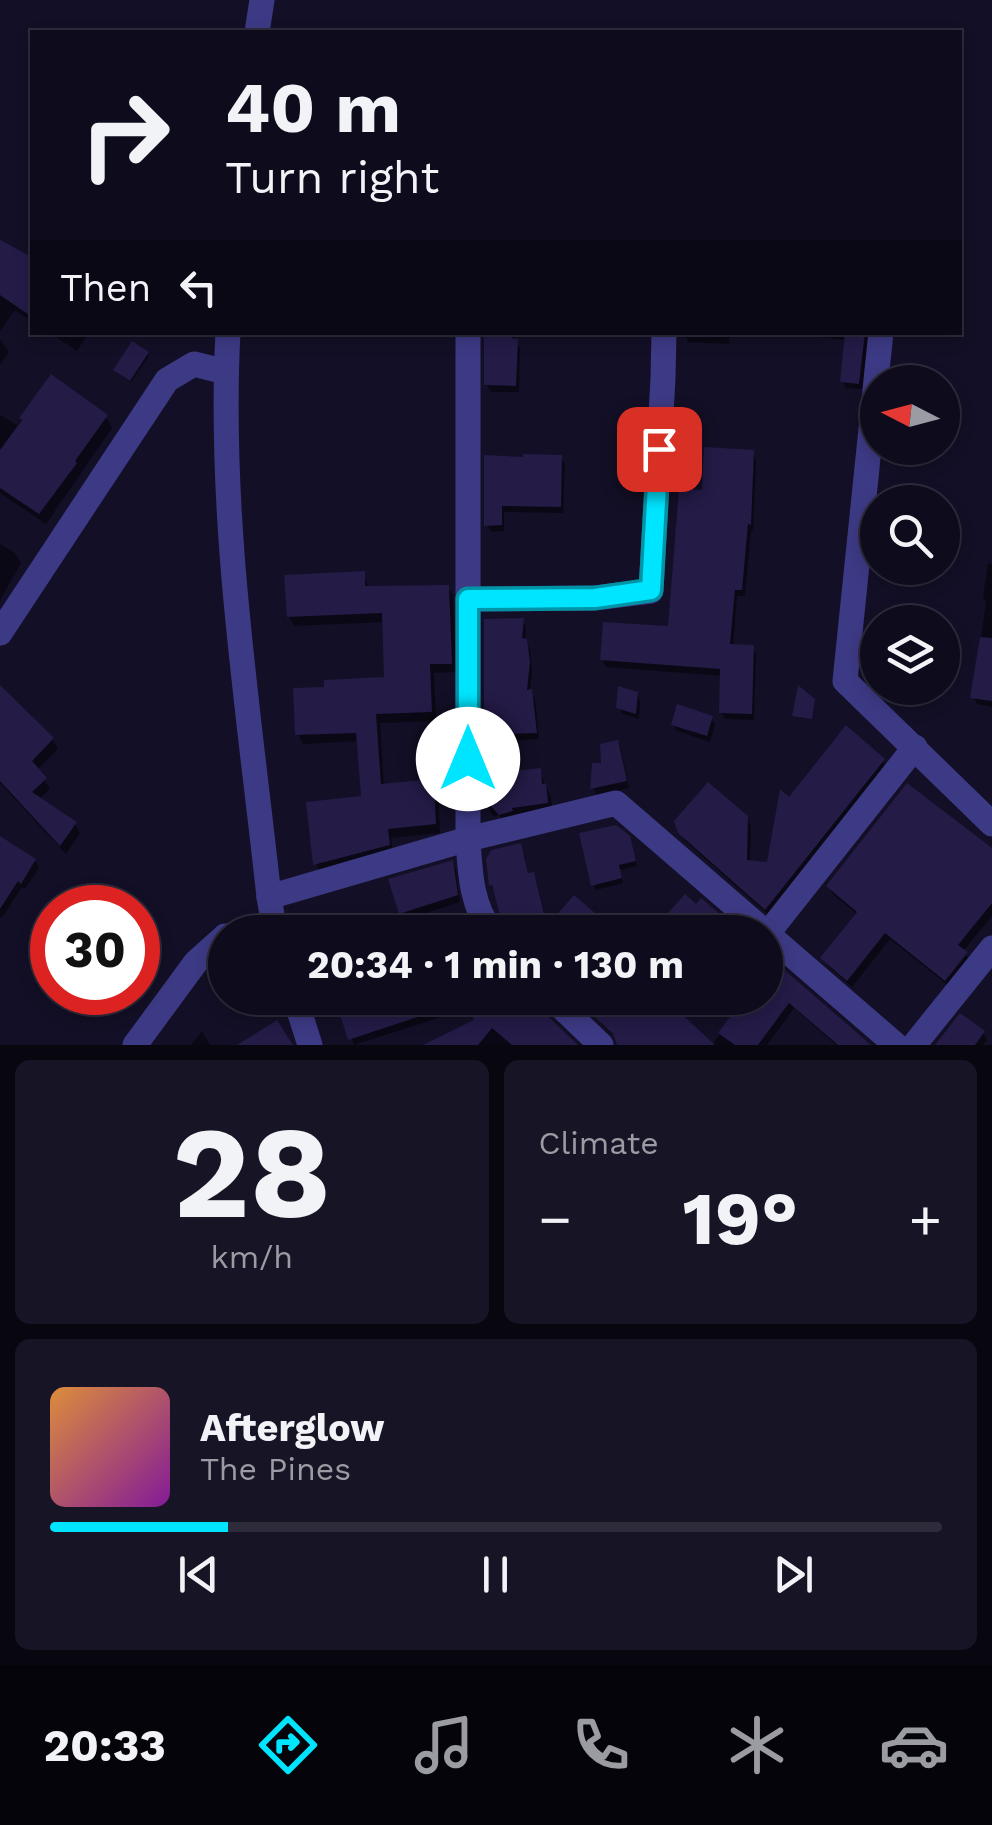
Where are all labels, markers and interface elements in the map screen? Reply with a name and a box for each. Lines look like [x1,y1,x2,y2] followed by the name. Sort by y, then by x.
[225,67,401,149] text: 40 m
[60,70,190,200] icon: right
[225,151,439,204] text: Turn right
[171,260,226,315] icon: left
[60,266,151,310] text: Then
[860,365,960,465] north arrow
[860,365,960,705] map controls
[617,407,702,492] pin
[632,422,687,477] icon: arrive
[860,485,960,585] button: search
[860,605,960,705] button: layers
[416,707,520,811] position arrow
[30,885,160,1015] speed limit sign: 30
[307,943,684,987] text: 20:34 · 1 min · 130 m
[172,1096,331,1249] text: 28
[539,1124,659,1162] text: Climate
[682,1174,798,1262] text: 19°
[539,1187,572,1251] text: −
[909,1187,942,1251] text: +
[211,1238,293,1276] text: km/h
[200,1406,385,1450] text: Afterglow
[200,1450,351,1488] text: The Pines
[171,1547,226,1602] icon: previous
[468,1547,523,1602] icon: pause
[766,1547,821,1602] icon: next
[253,1710,323,1780] icon: directions
[409,1710,479,1780] icon: music
[566,1710,636,1780] icon: phone
[722,1710,792,1780] icon: climate
[879,1710,949,1780] icon: car
[43,1719,166,1772] text: 20:33

